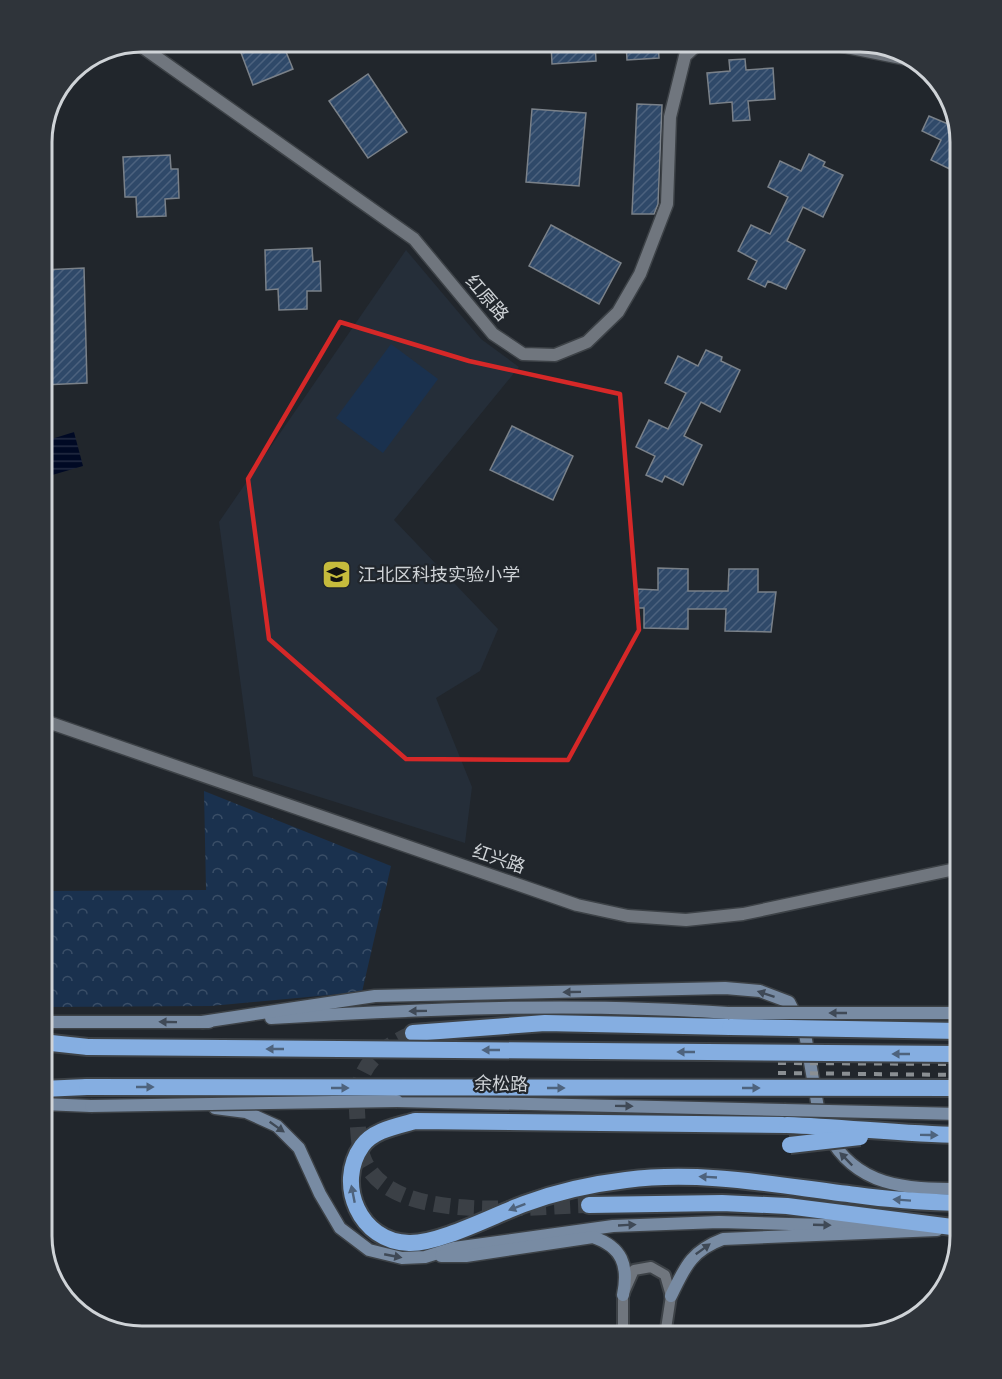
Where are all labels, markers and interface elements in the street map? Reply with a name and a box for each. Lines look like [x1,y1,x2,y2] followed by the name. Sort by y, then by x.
[462,271,512,325] street label: 红原路
[321,559,353,591] school or university icon: 江北区科技实验小学
[358,565,520,585] place label: 江北区科技实验小学
[470,841,528,877] street label: 红兴路
[562,987,581,996] one-way arrow
[757,988,775,998] one-way arrow
[409,1006,428,1016] one-way arrow
[829,1008,848,1018] one-way arrow
[158,1017,177,1027] one-way arrow
[265,1044,284,1053] one-way arrow
[481,1046,500,1055] one-way arrow
[676,1047,695,1057] one-way arrow
[892,1049,911,1059] one-way arrow
[474,1074,528,1094] street label: 余松路
[136,1082,155,1092] one-way arrow
[331,1083,350,1093] one-way arrow
[547,1083,566,1093] one-way arrow
[742,1083,761,1093] one-way arrow
[614,1102,633,1111] one-way arrow
[269,1121,285,1132] one-way arrow
[920,1130,939,1139] one-way arrow
[840,1153,854,1167] one-way arrow
[699,1172,718,1181] one-way arrow
[348,1184,357,1203] one-way arrow
[892,1195,911,1205] one-way arrow
[508,1203,526,1212] one-way arrow
[618,1220,637,1229] one-way arrow
[813,1220,832,1230] one-way arrow
[694,1243,710,1255] one-way arrow
[384,1252,403,1261] one-way arrow

